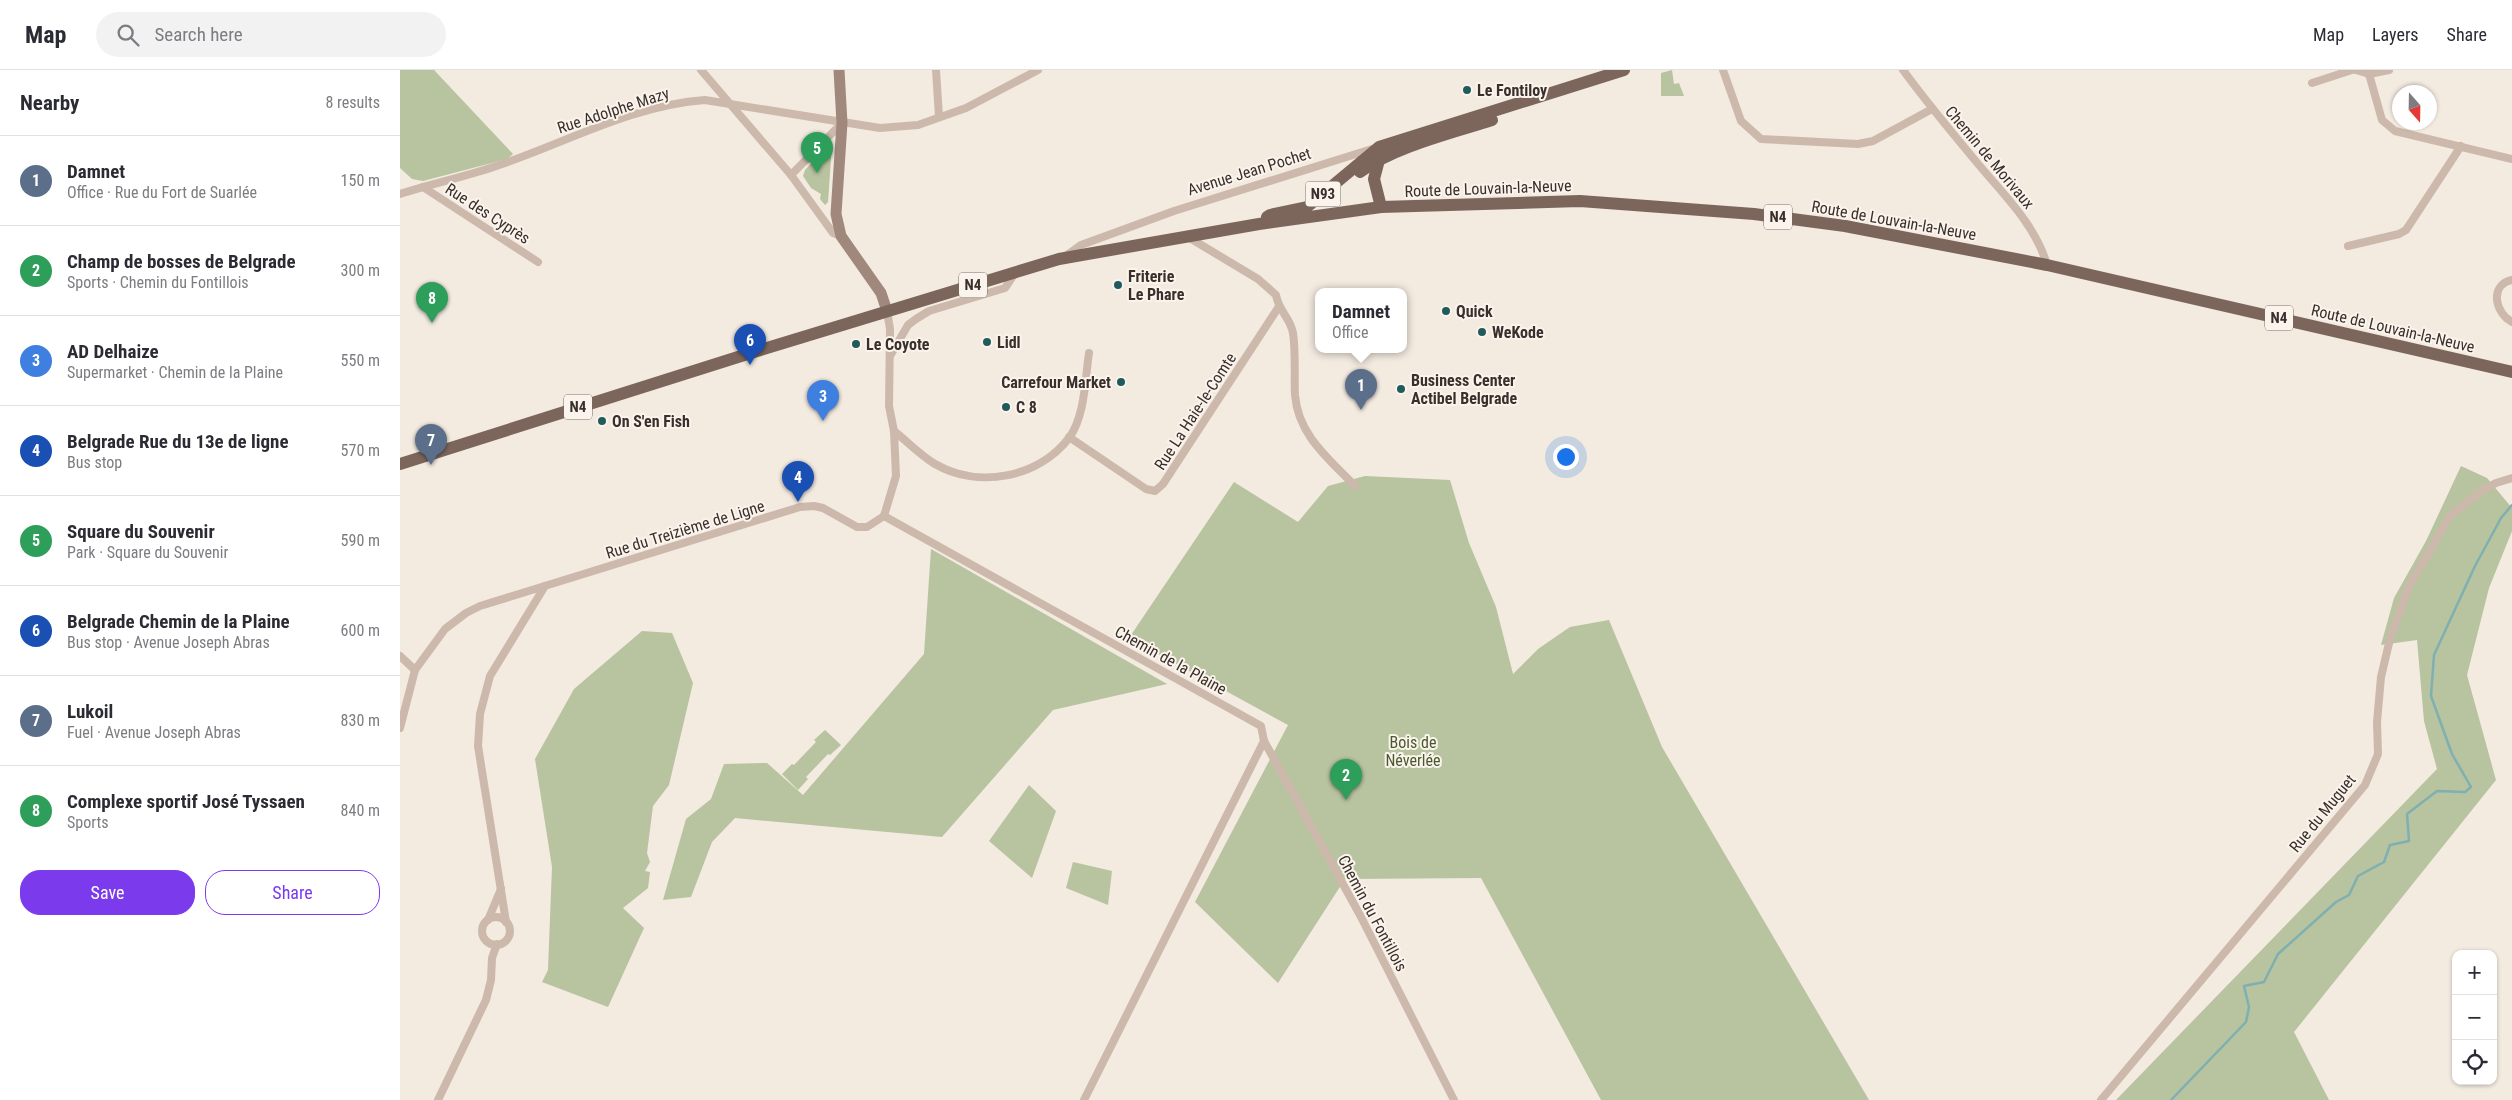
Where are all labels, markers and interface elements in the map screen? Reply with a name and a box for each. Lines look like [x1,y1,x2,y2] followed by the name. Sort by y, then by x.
[96,12,446,57] search box
[25,21,66,49] text: Map
[114,21,142,49] icon: search
[154,23,243,46] text: Search here
[2313,24,2344,45] text: Map
[2372,24,2419,45] text: Layers
[2447,24,2487,45] text: Share
[1477,81,1547,100] place label: Le Fontiloy
[555,83,672,138] street label: Rue Adolphe Mazy
[1461,84,1473,96] marker: Le Fontiloy
[2392,85,2437,130] north arrow
[20,91,79,115] text: Nearby
[325,93,380,112] text: 8 results
[1941,102,2038,213] street label: Chemin de Morivaux
[801,132,833,173] pin: 5
[1185,144,1313,199] street label: Avenue Jean Pochet
[67,160,125,183] text: Damnet
[32,171,40,190] text: 1
[341,171,380,190] text: 150 m
[1404,176,1572,201] street label: Route de Louvain-la-Neuve
[442,179,534,248] street label: Rue des Cyprès
[1306,182,1340,206] road number: N93
[67,183,257,202] text: Office · Rue du Fort de Suarlée
[1810,197,1978,244] street label: Route de Louvain-la-Neuve
[1764,204,1792,230] road number: N4
[67,250,296,273] text: Champ de bosses de Belgrade
[32,261,40,280] text: 2
[341,261,380,280] text: 300 m
[1128,267,1185,304] place label: Friterie Le Phare
[959,272,987,298] road number: N4
[67,273,249,292] text: Sports · Chemin du Fontillois
[1112,279,1124,291] marker: Friterie Le Phare
[416,282,448,323] pin: 8
[1315,288,1407,353] popup
[1332,300,1390,323] text: Damnet
[2309,300,2476,357] street label: Route de Louvain-la-Neuve
[1456,302,1493,321] place label: Quick
[1440,305,1452,317] marker: Quick
[2265,306,2293,330] road number: N4
[1332,323,1368,342] text: Office
[1492,323,1544,342] place label: WeKode
[734,324,766,365] pin: 6
[1476,326,1488,338] marker: WeKode
[997,333,1021,352] place label: Lidl
[866,335,930,354] place label: Le Coyote
[981,336,993,348] marker: Lidl
[850,338,862,350] marker: Le Coyote
[67,340,159,363] text: AD Delhaize
[1151,349,1240,473] street label: Rue La Haie-le-Comte
[32,351,40,370] text: 3
[341,351,380,370] text: 550 m
[67,363,283,382] text: Supermarket · Chemin de la Plaine
[1345,369,1377,410] pin: 1
[1411,371,1517,408] place label: Business Center Actibel Belgrade
[1001,373,1111,392] place label: Carrefour Market
[1115,376,1127,388] marker: Carrefour Market
[807,380,839,421] pin: 3
[1395,383,1407,395] marker: Business Center Actibel Belgrade
[564,394,592,420] road number: N4
[1016,398,1037,417] place label: C 8
[1000,401,1012,413] marker: C 8
[612,412,690,431] place label: On S'en Fish
[596,415,608,427] marker: On S'en Fish
[415,424,447,465] pin: 7
[67,430,289,453] text: Belgrade Rue du 13e de ligne
[32,441,40,460] text: 4
[341,441,380,460] text: 570 m
[1553,444,1579,470] your location
[67,453,122,472] text: Bus stop
[782,461,814,502] pin: 4
[603,496,767,563] street label: Rue du Treizième de Ligne
[67,520,215,543] text: Square du Souvenir
[32,531,40,550] text: 5
[341,531,380,550] text: 590 m
[67,543,228,562] text: Park · Square du Souvenir
[67,610,290,633] text: Belgrade Chemin de la Plaine
[32,621,40,640] text: 6
[341,621,380,640] text: 600 m
[1112,622,1230,699] street label: Chemin de la Plaine
[67,633,270,652] text: Bus stop · Avenue Joseph Abras
[67,700,113,723] text: Lukoil
[32,711,40,730] text: 7
[341,711,380,730] text: 830 m
[67,723,241,742] text: Fuel · Avenue Joseph Abras
[1385,733,1441,770] park label: Bois de Néverlée
[1330,759,1362,800] pin: 2
[2285,770,2360,856] street label: Rue du Muguet
[67,790,305,813] text: Complexe sportif José Tyssaen
[32,801,40,820] text: 8
[341,801,380,820] text: 840 m
[67,813,109,832] text: Sports
[1334,852,1411,975] street label: Chemin du Fontillois
[20,870,195,915] button: Save
[205,870,380,915] button: Share
[2452,950,2497,1085] map controls
[2452,950,2497,995] button: +
[2452,995,2497,1040] button: −
[2452,1040,2497,1085] button: locate

